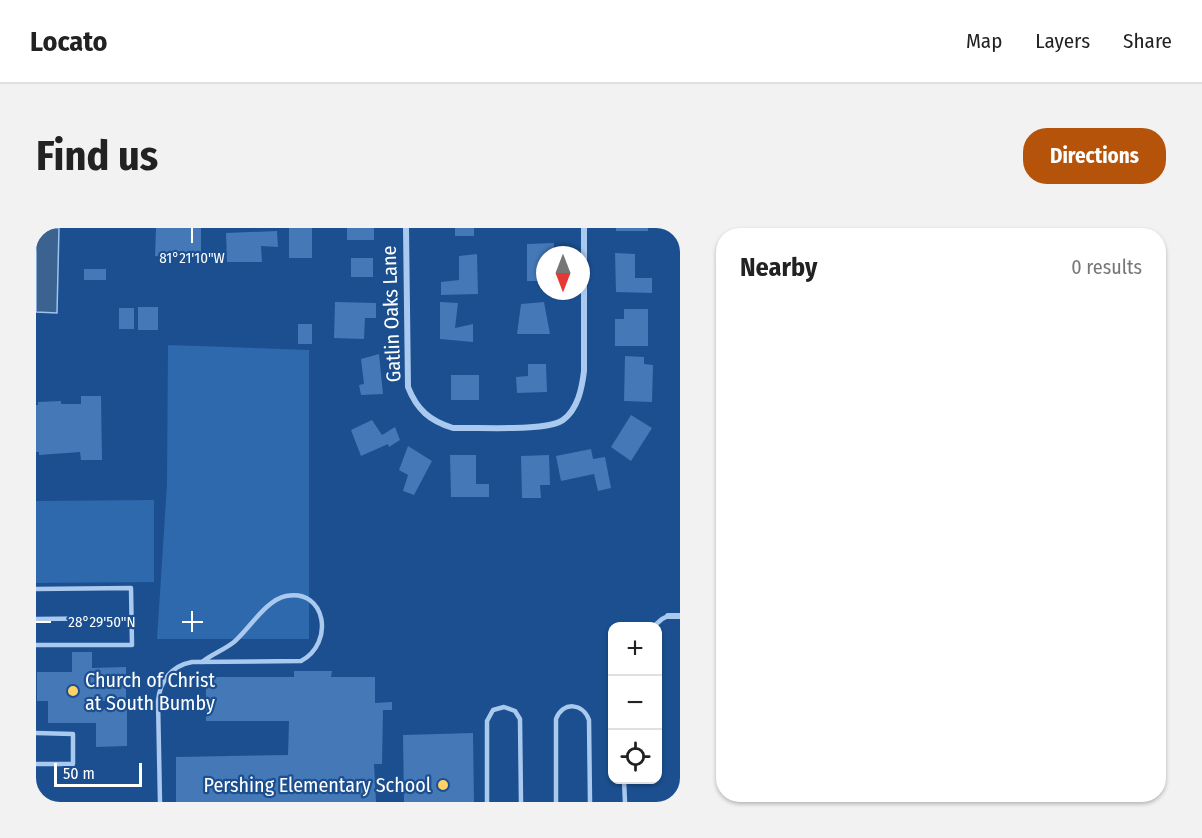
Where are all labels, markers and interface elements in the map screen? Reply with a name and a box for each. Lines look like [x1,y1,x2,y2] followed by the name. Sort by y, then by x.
[30,25,108,58] text: Locato
[966,28,1002,54] text: Map
[1035,28,1090,54] text: Layers
[1123,28,1172,54] text: Share
[1023,128,1166,184] button: Directions
[36,131,158,181] text: Find us
[377,245,405,383] street label: Gatlin Oaks Lane
[536,246,590,300] north arrow
[159,249,225,267] text: 81°21'10"W
[740,252,817,283] text: Nearby
[1071,255,1142,279] text: 0 results
[68,613,136,631] text: 28°29'50"N
[608,622,662,784] map controls
[608,622,662,676] button: +
[85,668,216,715] place label: Church of Christ at South Bumby
[608,676,662,730] button: −
[66,684,80,698] marker: Church of Christ at South Bumby
[608,730,662,784] button: locate
[54,760,142,788] scale bar
[63,764,95,783] text: 50 m
[204,773,431,797] place label: Pershing Elementary School
[436,778,450,792] marker: Pershing Elementary School

